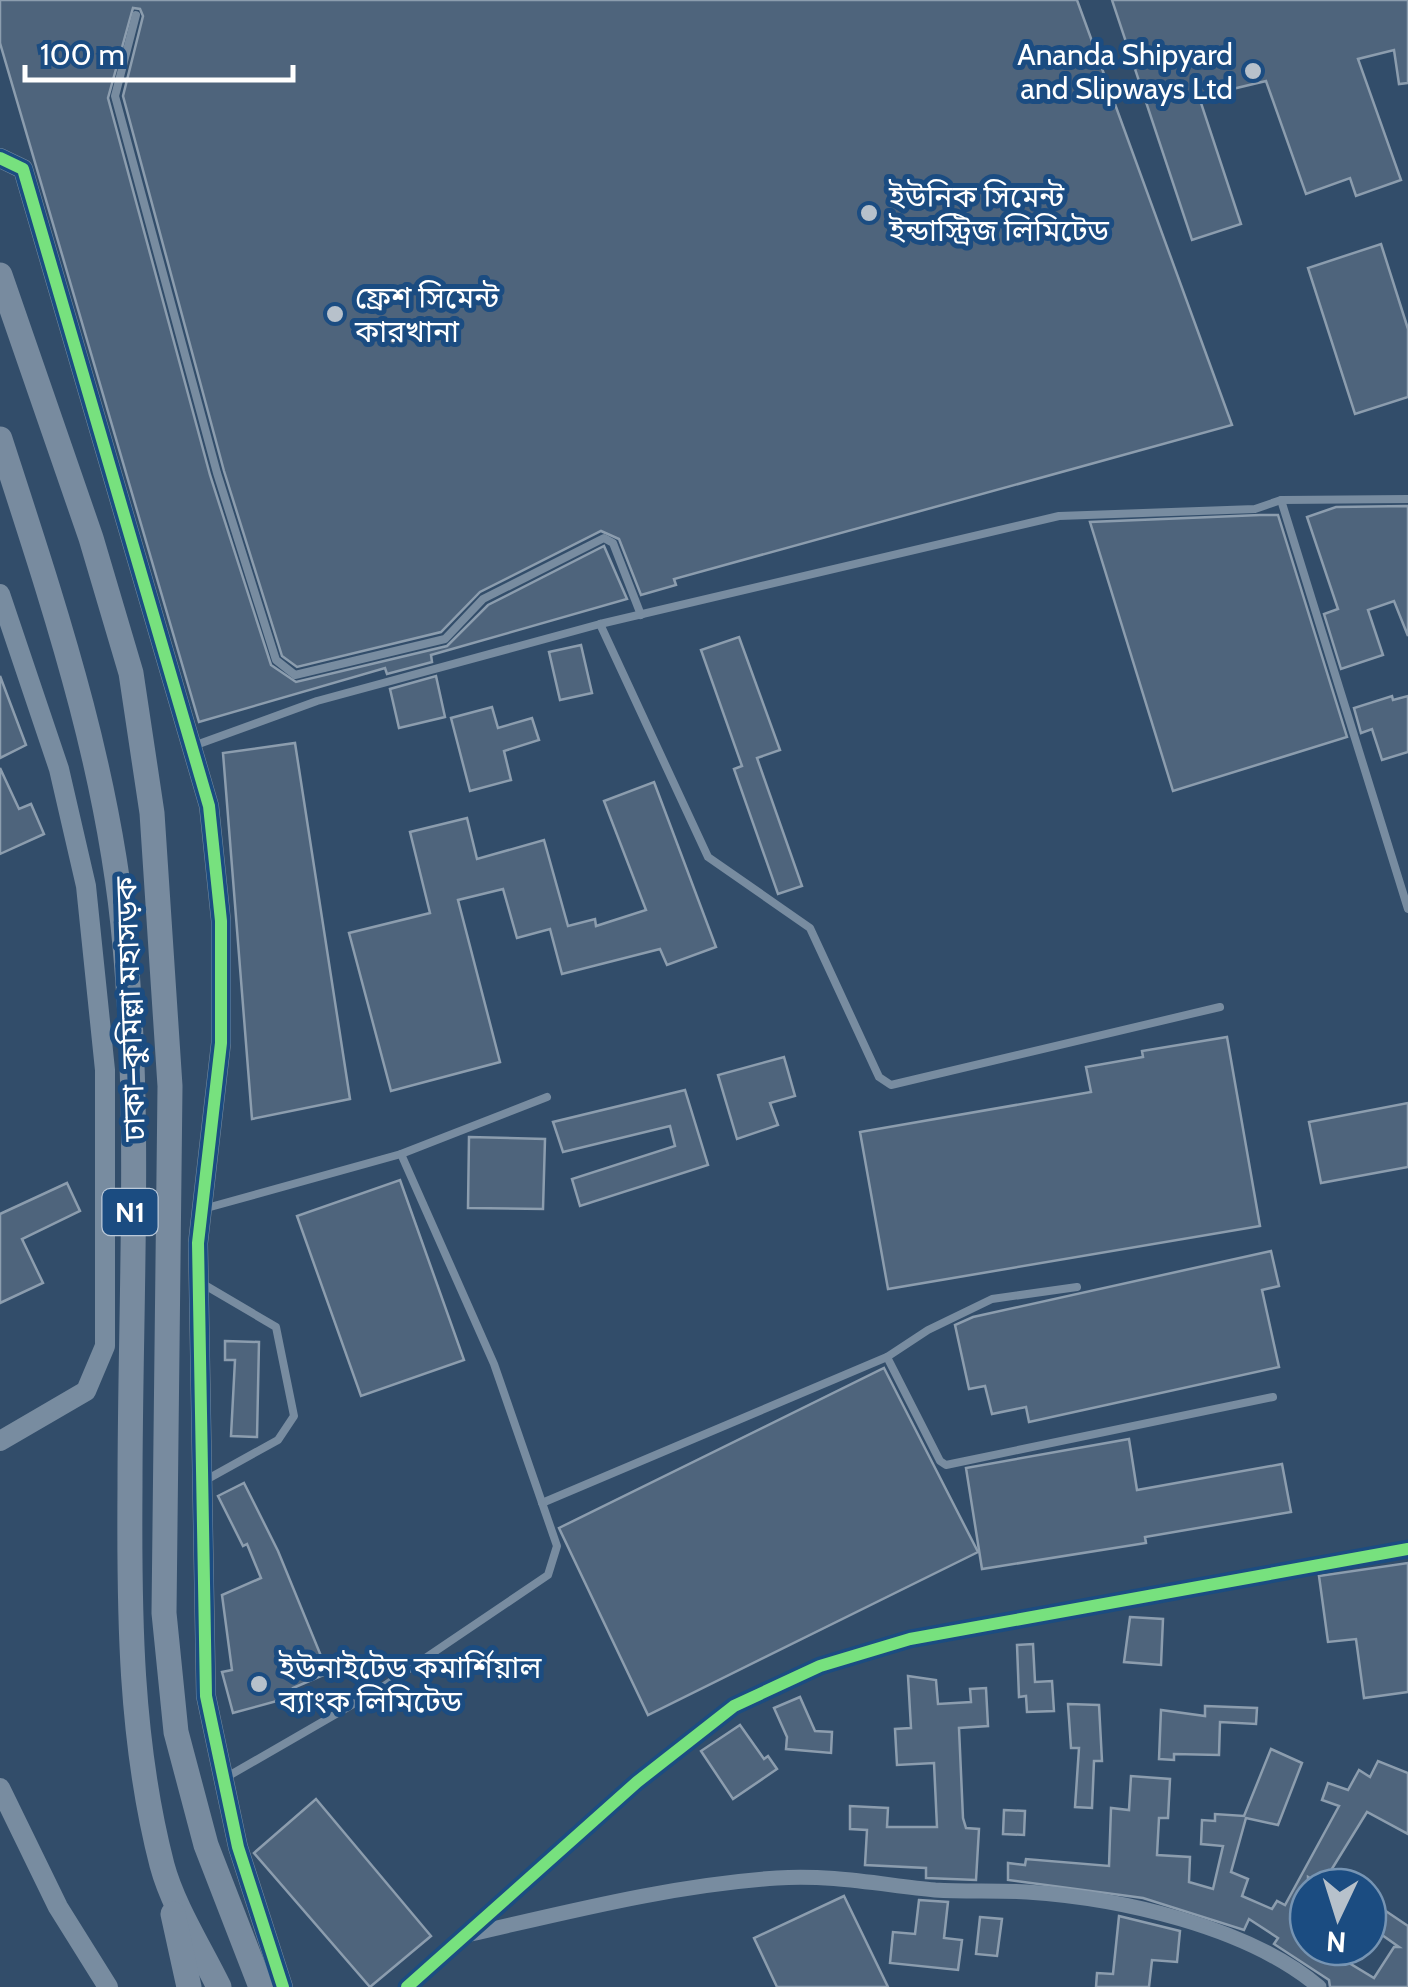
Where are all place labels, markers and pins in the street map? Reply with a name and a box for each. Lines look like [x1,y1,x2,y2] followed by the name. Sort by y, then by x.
[1017,36,1233,107] place label: Ananda Shipyard and Slipways Ltd
[1242,60,1264,82] marker: Ananda Shipyard and Slipways Ltd
[888,178,1110,249] place label: ইউনিক সিমেন্ট ইন্ডাস্ট্রিজ লিমিটেড
[858,202,880,224] marker: ইউনিক সিমেন্ট ইন্ডাস্ট্রিজ লিমিটেড
[354,279,500,350] place label: ফ্রেশ সিমেন্ট কারখানা
[324,303,346,325] marker: ফ্রেশ সিমেন্ট কারখানা
[278,1649,543,1720] place label: ইউনাইটেড কমার্শিয়াল ব্যাংক লিমিটেড
[248,1673,270,1695] marker: ইউনাইটেড কমার্শিয়াল ব্যাংক লিমিটেড

